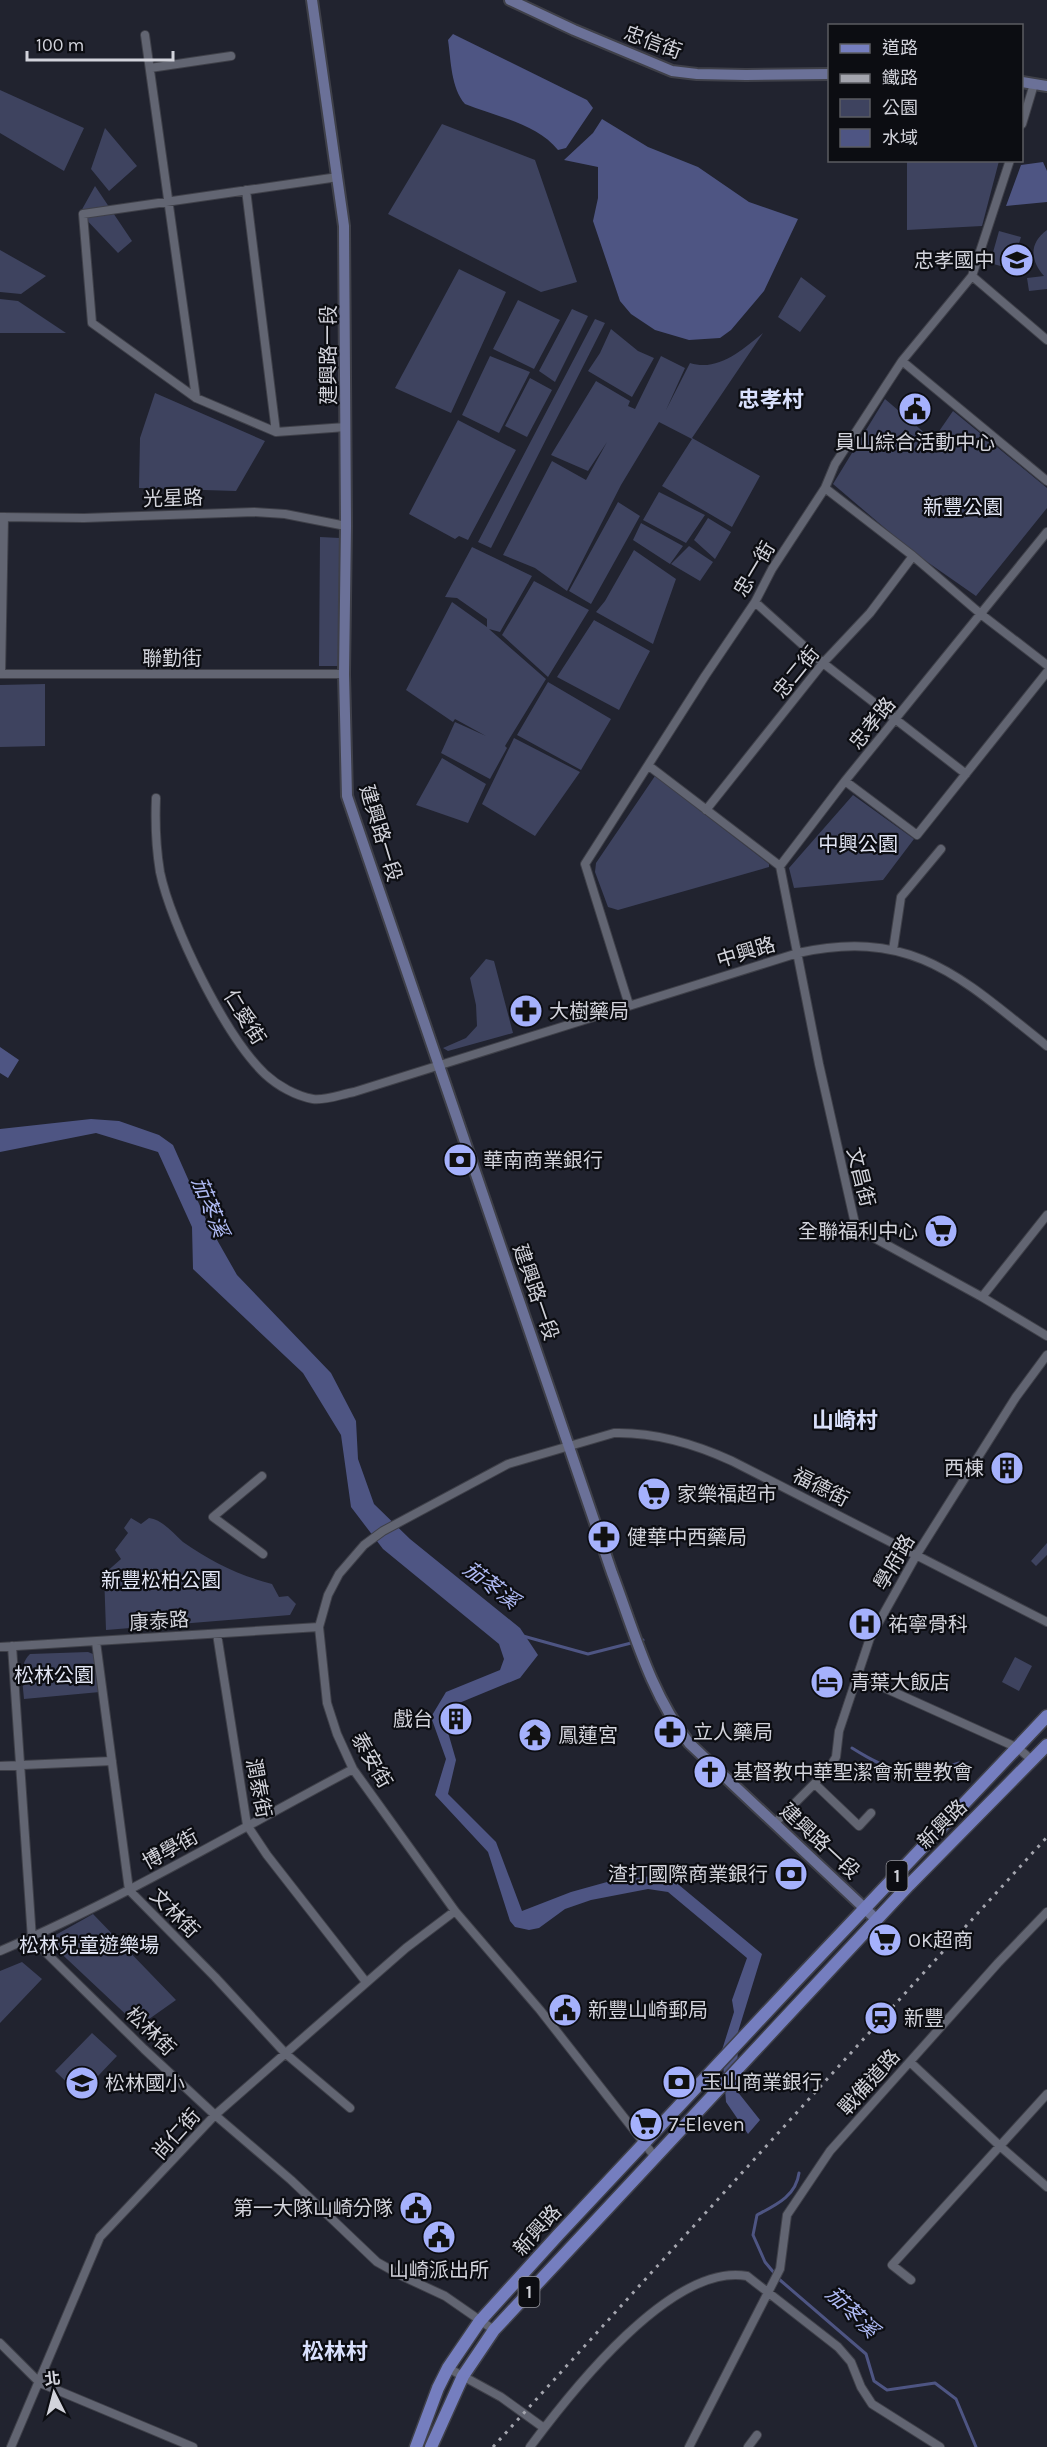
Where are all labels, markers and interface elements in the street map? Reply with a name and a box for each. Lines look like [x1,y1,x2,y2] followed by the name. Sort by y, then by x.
[621,21,685,64] street label: 忠信街
[27,24,172,62] scale bar
[828,24,1023,162] legend
[36,34,84,56] text: 100 m
[882,37,918,59] text: 道路
[882,67,918,89] text: 鐵路
[882,97,918,119] text: 公園
[882,127,918,149] text: 水域
[999,242,1035,278] school or university icon: 忠孝國中
[914,249,994,272] place label: 忠孝國中
[317,305,340,405] street label: 建興路一段
[738,387,804,413] district label: 忠孝村
[897,391,933,427] public building icon: 員山綜合活動中心
[835,431,995,454] place label: 員山綜合活動中心
[143,486,203,511] street label: 光星路
[923,496,1003,519] park label: 新豐公園
[729,538,780,601] street label: 忠一街
[769,642,824,703] street label: 忠二街
[142,647,202,670] street label: 聯勤街
[845,693,900,754] street label: 忠孝路
[355,782,406,884] street label: 建興路一段
[818,833,898,856] park label: 中興公園
[714,933,778,972] street label: 中興路
[219,986,270,1049] street label: 仁愛街
[508,993,544,1029] pharmacy icon: 大樹藥局
[549,1000,629,1023] place label: 大樹藥局
[442,1142,478,1178] bank icon: 華南商業銀行
[842,1145,879,1209] street label: 文昌街
[483,1149,603,1172] place label: 華南商業銀行
[187,1173,234,1243] water label: 茄苳溪
[923,1213,959,1249] supermarket icon: 全聯福利中心
[798,1220,918,1243] place label: 全聯福利中心
[508,1241,563,1343] street label: 建興路一段
[812,1408,878,1434] district label: 山崎村
[989,1450,1025,1486] building icon: 西棟
[944,1457,984,1480] place label: 西棟
[789,1464,853,1511] street label: 福德街
[636,1476,672,1512] supermarket icon: 家樂福超市
[677,1483,777,1506] place label: 家樂福超市
[586,1519,622,1555] pharmacy icon: 健華中西藥局
[627,1526,747,1549] place label: 健華中西藥局
[869,1531,919,1594] street label: 學府路
[459,1556,526,1615] water label: 茄苳溪
[101,1569,221,1592] park label: 新豐松柏公園
[847,1606,883,1642] hospital icon: 祐寧骨科
[128,1608,190,1635] street label: 康泰路
[888,1613,968,1636] place label: 祐寧骨科
[14,1664,94,1687] park label: 松林公園
[809,1664,845,1700] hotel icon: 青葉大飯店
[850,1671,950,1694] place label: 青葉大飯店
[438,1701,474,1737] building icon: 戲台
[393,1708,433,1731] place label: 戲台
[652,1714,688,1750] pharmacy icon: 立人藥局
[517,1717,553,1753] temple icon: 鳳蓮宮
[693,1721,773,1744] place label: 立人藥局
[558,1724,618,1747] place label: 鳳蓮宮
[347,1729,397,1792] street label: 泰安街
[692,1754,728,1790] church icon: 基督教中華聖潔會新豐教會
[241,1756,276,1820] street label: 潤泰街
[733,1761,973,1784] place label: 基督教中華聖潔會新豐教會
[913,1795,972,1854] street label: 新興路
[775,1799,864,1884] street label: 建興路一段
[138,1825,202,1874] street label: 博學街
[773,1856,809,1892] bank icon: 渣打國際商業銀行
[886,1861,908,1891] road number: 1
[608,1863,768,1886] place label: 渣打國際商業銀行
[145,1884,204,1943] street label: 文林街
[867,1922,903,1958] supermarket icon: OK超商
[908,1929,973,1952] place label: OK超商
[19,1934,159,1957] park label: 松林兒童遊樂場
[547,1992,583,2028] public building icon: 新豐山崎郵局
[588,1999,708,2022] place label: 新豐山崎郵局
[863,2000,899,2036] station icon: 新豐
[121,2002,180,2060] street label: 松林街
[904,2007,944,2030] place label: 新豐
[834,2045,905,2120] street label: 戰備道路
[661,2064,697,2100] bank icon: 玉山商業銀行
[64,2065,100,2101] school or university icon: 松林國小
[702,2071,822,2094] place label: 玉山商業銀行
[105,2072,185,2095] place label: 松林國小
[148,2104,205,2164] street label: 尚仁街
[628,2106,664,2142] supermarket icon: 7-Eleven
[669,2113,745,2136] place label: 7-Eleven
[398,2190,434,2226] public building icon: 第一大隊山崎分隊
[233,2197,393,2220] place label: 第一大隊山崎分隊
[509,2200,566,2260] street label: 新興路
[421,2219,457,2255] public building icon: 山崎派出所
[389,2259,489,2282] place label: 山崎派出所
[518,2277,540,2307] road number: 1
[821,2281,885,2345] water label: 茄苳溪
[302,2339,368,2365] district label: 松林村
[24,2363,84,2423] north arrow
[44,2368,61,2389] text: 北

